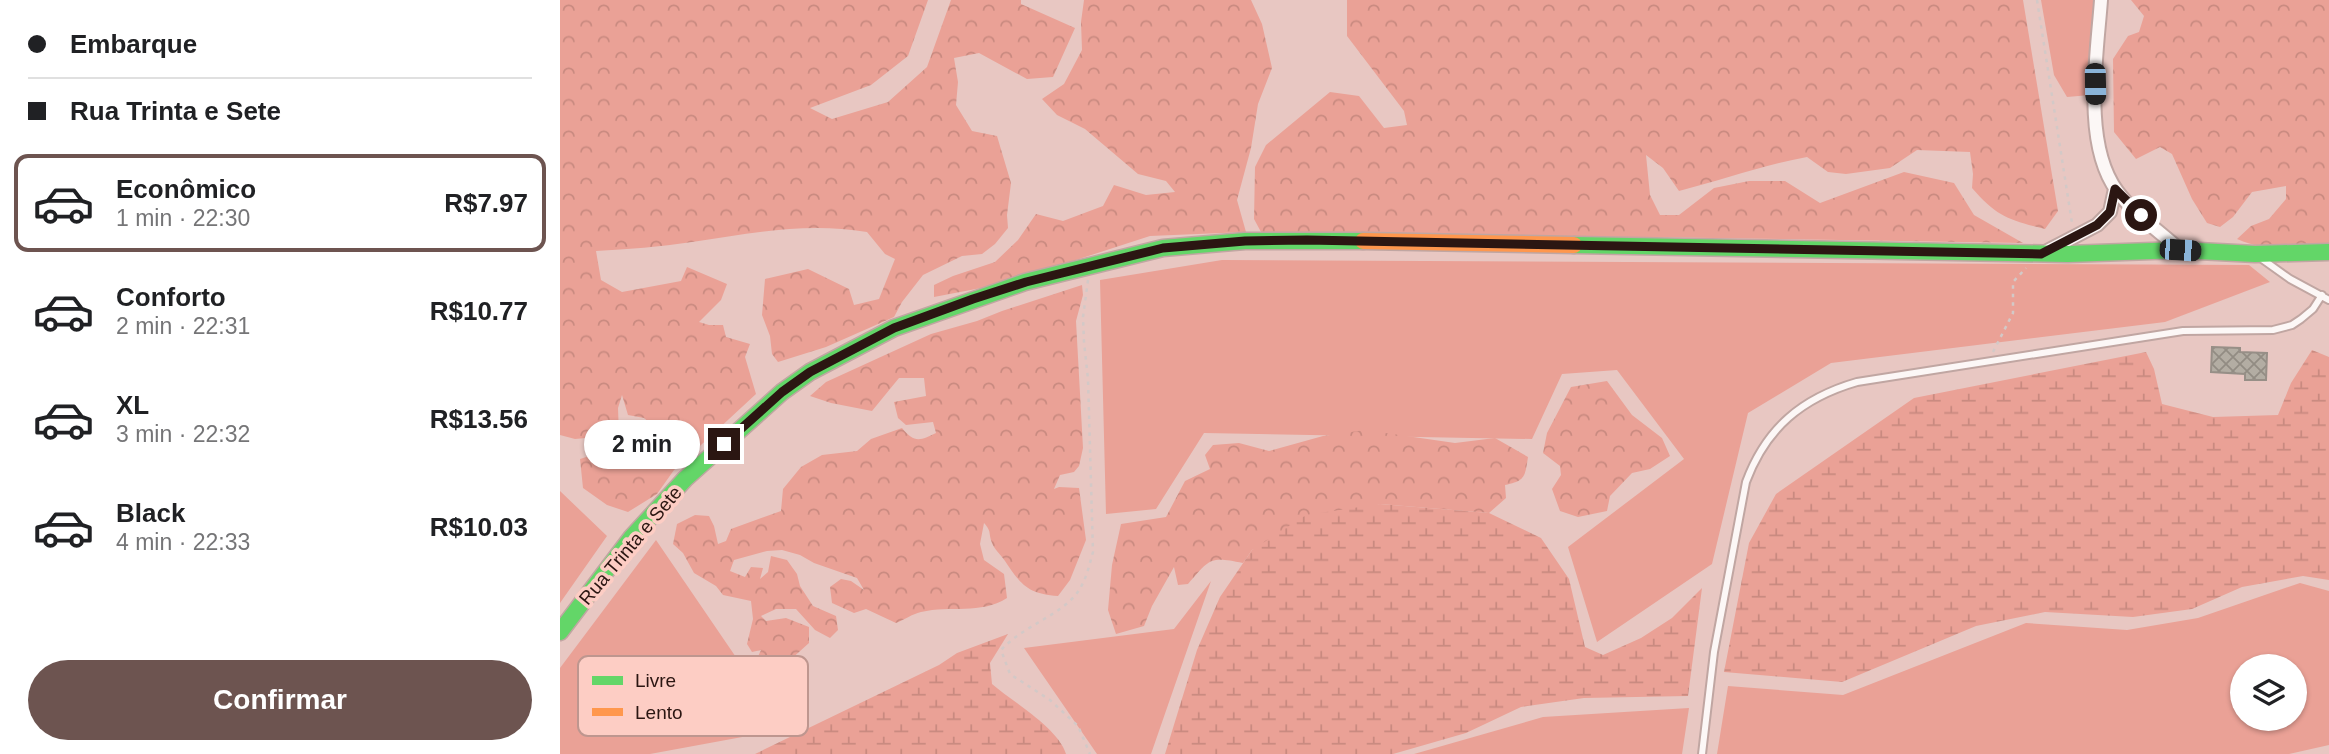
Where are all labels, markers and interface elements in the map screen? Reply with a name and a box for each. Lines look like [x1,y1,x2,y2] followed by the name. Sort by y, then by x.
[70,29,197,59] text: Embarque
[2085,63,2106,105] car
[70,96,281,126] text: Rua Trinta e Sete
[32,172,95,235] icon: car
[116,174,256,204] text: Econômico
[444,188,528,218] text: R$7.97
[2125,199,2157,231] route start
[116,205,250,231] text: 1 min · 22:30
[2159,238,2202,262] car
[32,280,95,343] icon: car
[116,282,226,312] text: Conforto
[430,296,528,326] text: R$10.77
[116,313,250,339] text: 2 min · 22:31
[32,388,95,451] icon: car
[116,390,149,420] text: XL
[430,404,528,434] text: R$13.56
[584,420,700,468] callout: 2 min
[116,421,250,447] text: 3 min · 22:32
[708,428,740,460] route end
[612,431,672,457] text: 2 min
[575,482,686,609] street label: Rua Trinta e Sete
[32,496,95,559] icon: car
[116,498,185,528] text: Black
[430,512,528,542] text: R$10.03
[116,529,250,555] text: 4 min · 22:33
[2230,654,2307,731] map controls
[2230,654,2307,731] button: layers
[578,656,808,736] legend
[28,660,532,740] button: Confirmar
[635,670,676,691] text: Livre
[635,702,683,723] text: Lento

